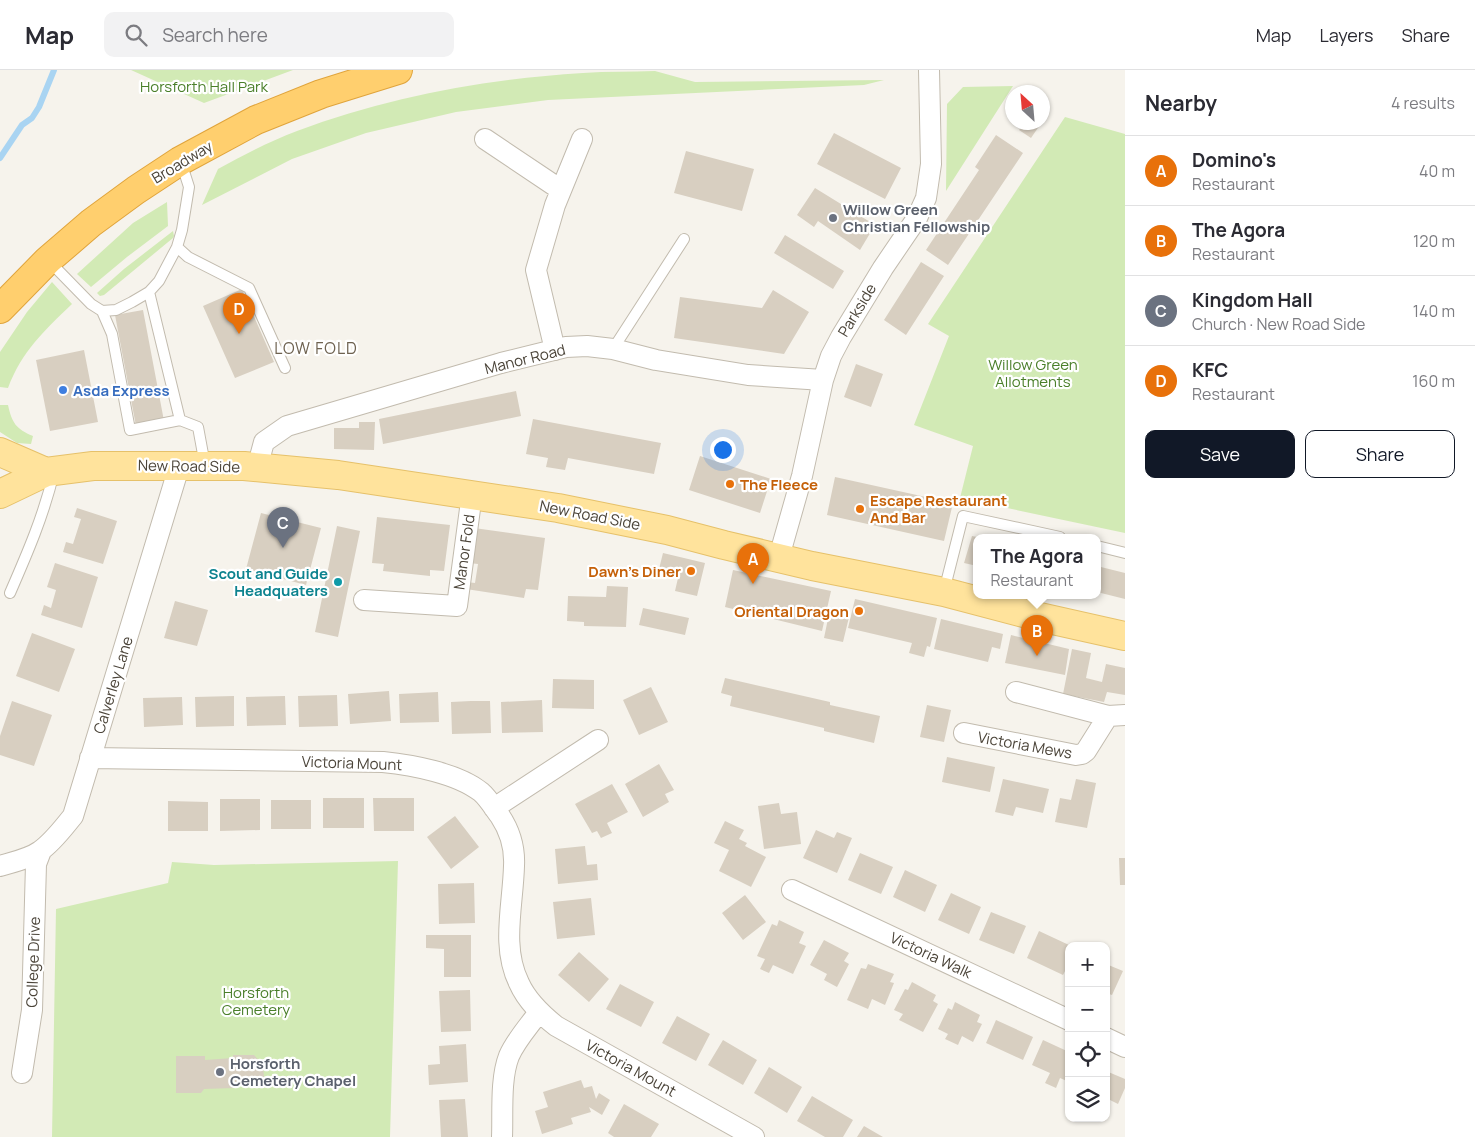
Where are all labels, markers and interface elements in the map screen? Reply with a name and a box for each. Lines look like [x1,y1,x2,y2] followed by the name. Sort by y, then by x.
[104,12,454,57] search box
[25,18,74,51] text: Map
[122,21,150,49] icon: search
[162,22,268,48] text: Search here
[1256,23,1291,47] text: Map
[1319,23,1373,47] text: Layers
[1401,23,1450,47] text: Share
[140,76,268,97] park label: Horsforth Hall Park
[1005,85,1050,130] north arrow
[1145,89,1217,117] text: Nearby
[1391,92,1455,114] text: 4 results
[148,136,216,188] street label: Broadway
[1192,147,1276,173] text: Domino's
[1156,160,1166,182] text: A
[1419,160,1455,182] text: 40 m
[1192,173,1275,195] text: Restaurant
[843,199,990,237] place label: Willow Green Christian Fellowship
[827,212,839,224] marker: Willow Green Christian Fellowship
[1192,217,1285,243] text: The Agora
[1156,230,1166,252] text: B
[1413,230,1455,252] text: 120 m
[1192,243,1275,265] text: Restaurant
[833,279,881,341] street label: Parkside
[1192,287,1313,313] text: Kingdom Hall
[223,293,255,334] pin: D
[1155,300,1167,322] text: C
[1413,300,1455,322] text: 140 m
[1192,313,1365,335] text: Church · New Road Side
[274,337,358,359] district label: LOW FOLD
[482,339,568,379] street label: Manor Road
[988,354,1078,392] park label: Willow Green Allotments
[1192,357,1228,383] text: KFC
[1155,370,1167,392] text: D
[1412,370,1455,392] text: 160 m
[73,380,170,401] place label: Asda Express
[1192,383,1275,405] text: Restaurant
[57,384,69,396] marker: Asda Express
[1145,430,1295,478] button: Save
[1305,430,1455,478] button: Share
[710,437,736,463] your location
[138,455,241,477] street label: New Road Side
[740,474,818,495] place label: The Fleece
[724,478,736,490] marker: The Fleece
[870,490,1007,528] place label: Escape Restaurant And Bar
[538,495,642,535] street label: New Road Side
[854,503,866,515] marker: Escape Restaurant And Bar
[267,507,299,548] pin: C
[448,513,480,591] street label: Manor Fold
[973,534,1101,599] popup
[737,543,769,584] pin: A
[990,543,1084,569] text: The Agora
[588,561,681,582] place label: Dawn's Diner
[209,563,328,601] place label: Scout and Guide Headquaters
[685,565,697,577] marker: Dawn's Diner
[990,569,1073,591] text: Restaurant
[332,576,344,588] marker: Scout and Guide Headquaters
[734,601,849,622] place label: Oriental Dragon
[853,605,865,617] marker: Oriental Dragon
[1021,615,1053,656] pin: B
[88,634,138,736] street label: Calverley Lane
[976,726,1074,764] street label: Victoria Mews
[301,751,403,775] street label: Victoria Mount
[21,916,45,1008] street label: College Drive
[887,927,976,983] street label: Victoria Walk
[1065,942,1110,1122] map controls
[1065,942,1110,987] button: +
[222,982,290,1020] park label: Horsforth Cemetery
[1065,987,1110,1032] button: −
[1065,1032,1110,1077] button: locate
[582,1034,680,1102] street label: Victoria Mount
[230,1053,356,1091] place label: Horsforth Cemetery Chapel
[214,1066,226,1078] marker: Horsforth Cemetery Chapel
[1065,1077,1110,1122] button: layers

